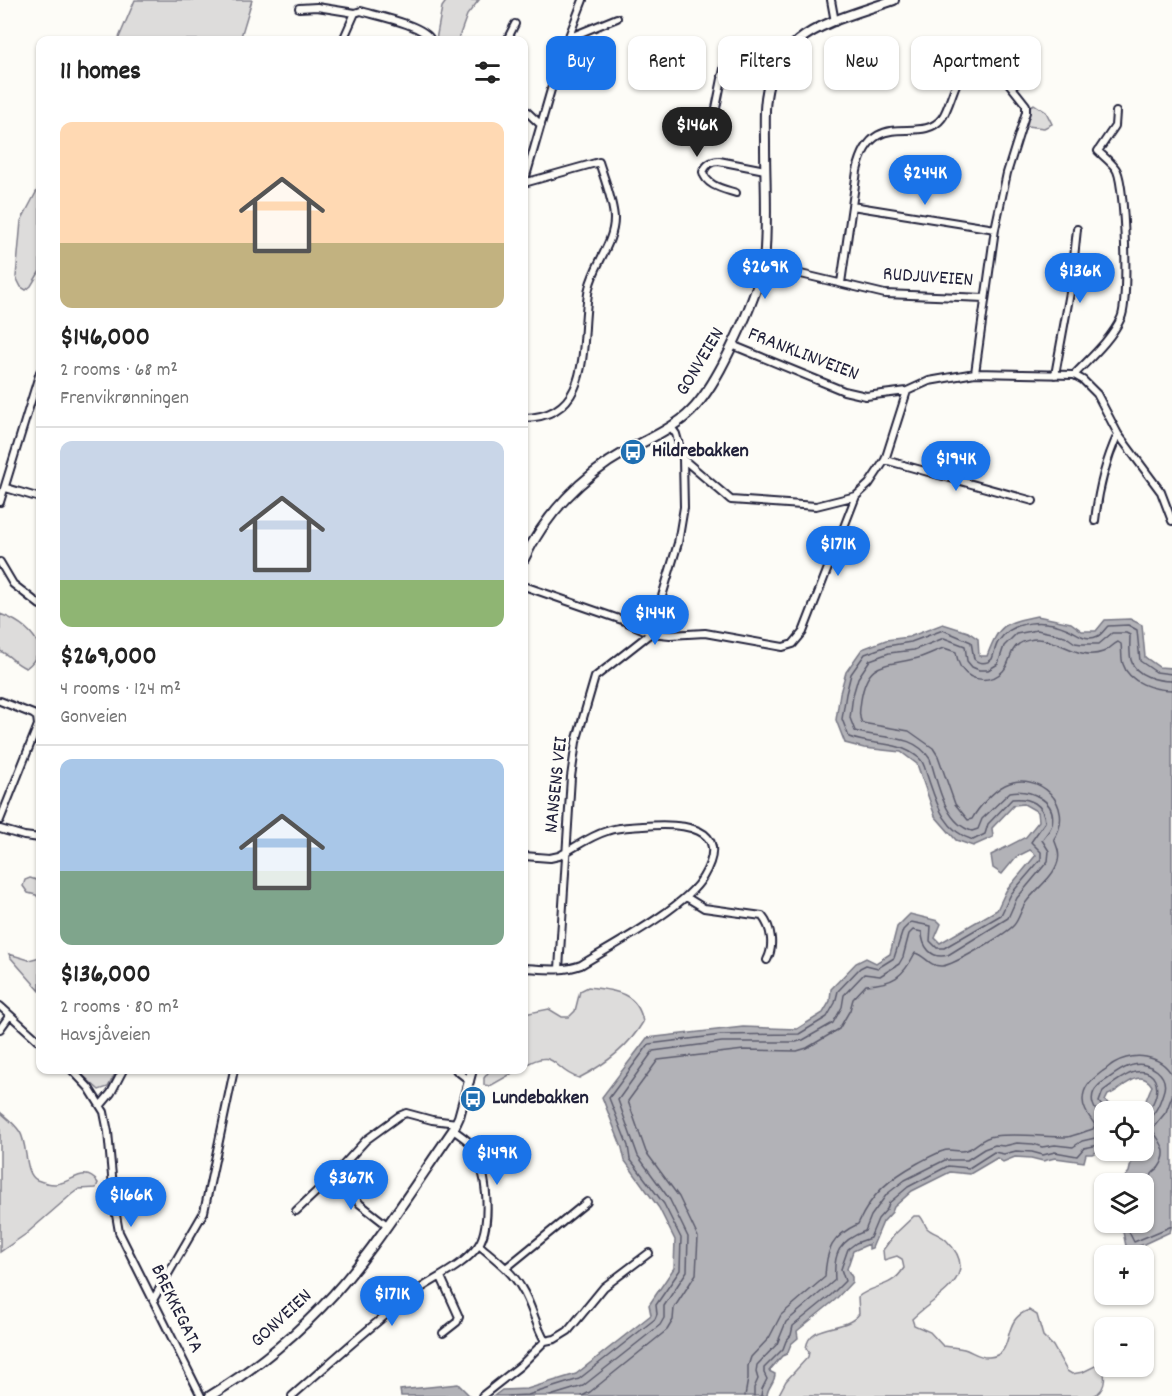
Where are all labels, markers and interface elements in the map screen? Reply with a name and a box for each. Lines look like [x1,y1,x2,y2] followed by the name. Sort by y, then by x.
[546,36,616,90] chip: Buy
[628,36,706,90] chip: Rent
[718,36,812,90] chip: Filters
[824,36,899,90] chip: New
[911,36,1041,90] chip: Apartment
[60,54,141,91] text: 11 homes
[471,56,504,89] icon: filters
[655,107,739,158] pin: $146K
[676,112,718,140] text: $146K
[883,155,967,206] pin: $244K
[903,160,947,188] text: $244K
[228,161,336,269] icon: home
[723,249,807,300] pin: $269K
[1038,253,1122,304] pin: $136K
[741,254,789,282] text: $269K
[1059,258,1101,286] text: $136K
[882,261,974,295] street label: RUDJUVEIEN
[60,320,150,357] text: $146,000
[743,321,863,389] street label: FRANKLINVEIEN
[670,323,732,401] street label: GONVEIEN
[60,357,178,385] text: 2 rooms · 68 m²
[60,385,189,413] text: Frenvikrønningen
[618,437,648,467] bus stop icon: Hildrebakken
[652,438,749,466] place label: Hildrebakken
[914,441,998,492] pin: $194K
[935,446,977,474] text: $194K
[228,480,336,588] icon: home
[796,526,880,577] pin: $171K
[820,531,856,559] text: $171K
[613,595,697,646] pin: $144K
[635,600,675,628] text: $144K
[60,639,157,676] text: $269,000
[60,676,181,704] text: 4 rooms · 124 m²
[60,704,127,732] text: Gonveien
[538,735,576,835] street label: NANSENS VEI
[228,798,336,906] icon: home
[60,957,151,994] text: $136,000
[60,994,179,1022] text: 2 rooms · 80 m²
[60,1022,150,1050] text: Havsjåveien
[458,1084,488,1114] bus stop icon: Lundebakken
[492,1085,589,1113] place label: Lundebakken
[1094,1101,1154,1377] map controls
[1094,1101,1154,1161] button: locate
[455,1135,539,1186] pin: $149K
[476,1140,518,1168] text: $149K
[309,1160,393,1211] pin: $367K
[328,1165,374,1193] text: $367K
[1094,1173,1154,1233] button: layers
[89,1177,173,1228] pin: $166K
[109,1182,153,1210] text: $166K
[1094,1245,1154,1305] button: +
[142,1260,210,1358] street label: BREKKEGATA
[350,1276,434,1327] pin: $171K
[374,1281,410,1309] text: $171K
[245,1283,319,1355] street label: GONVEIEN
[1094,1317,1154,1377] button: −

